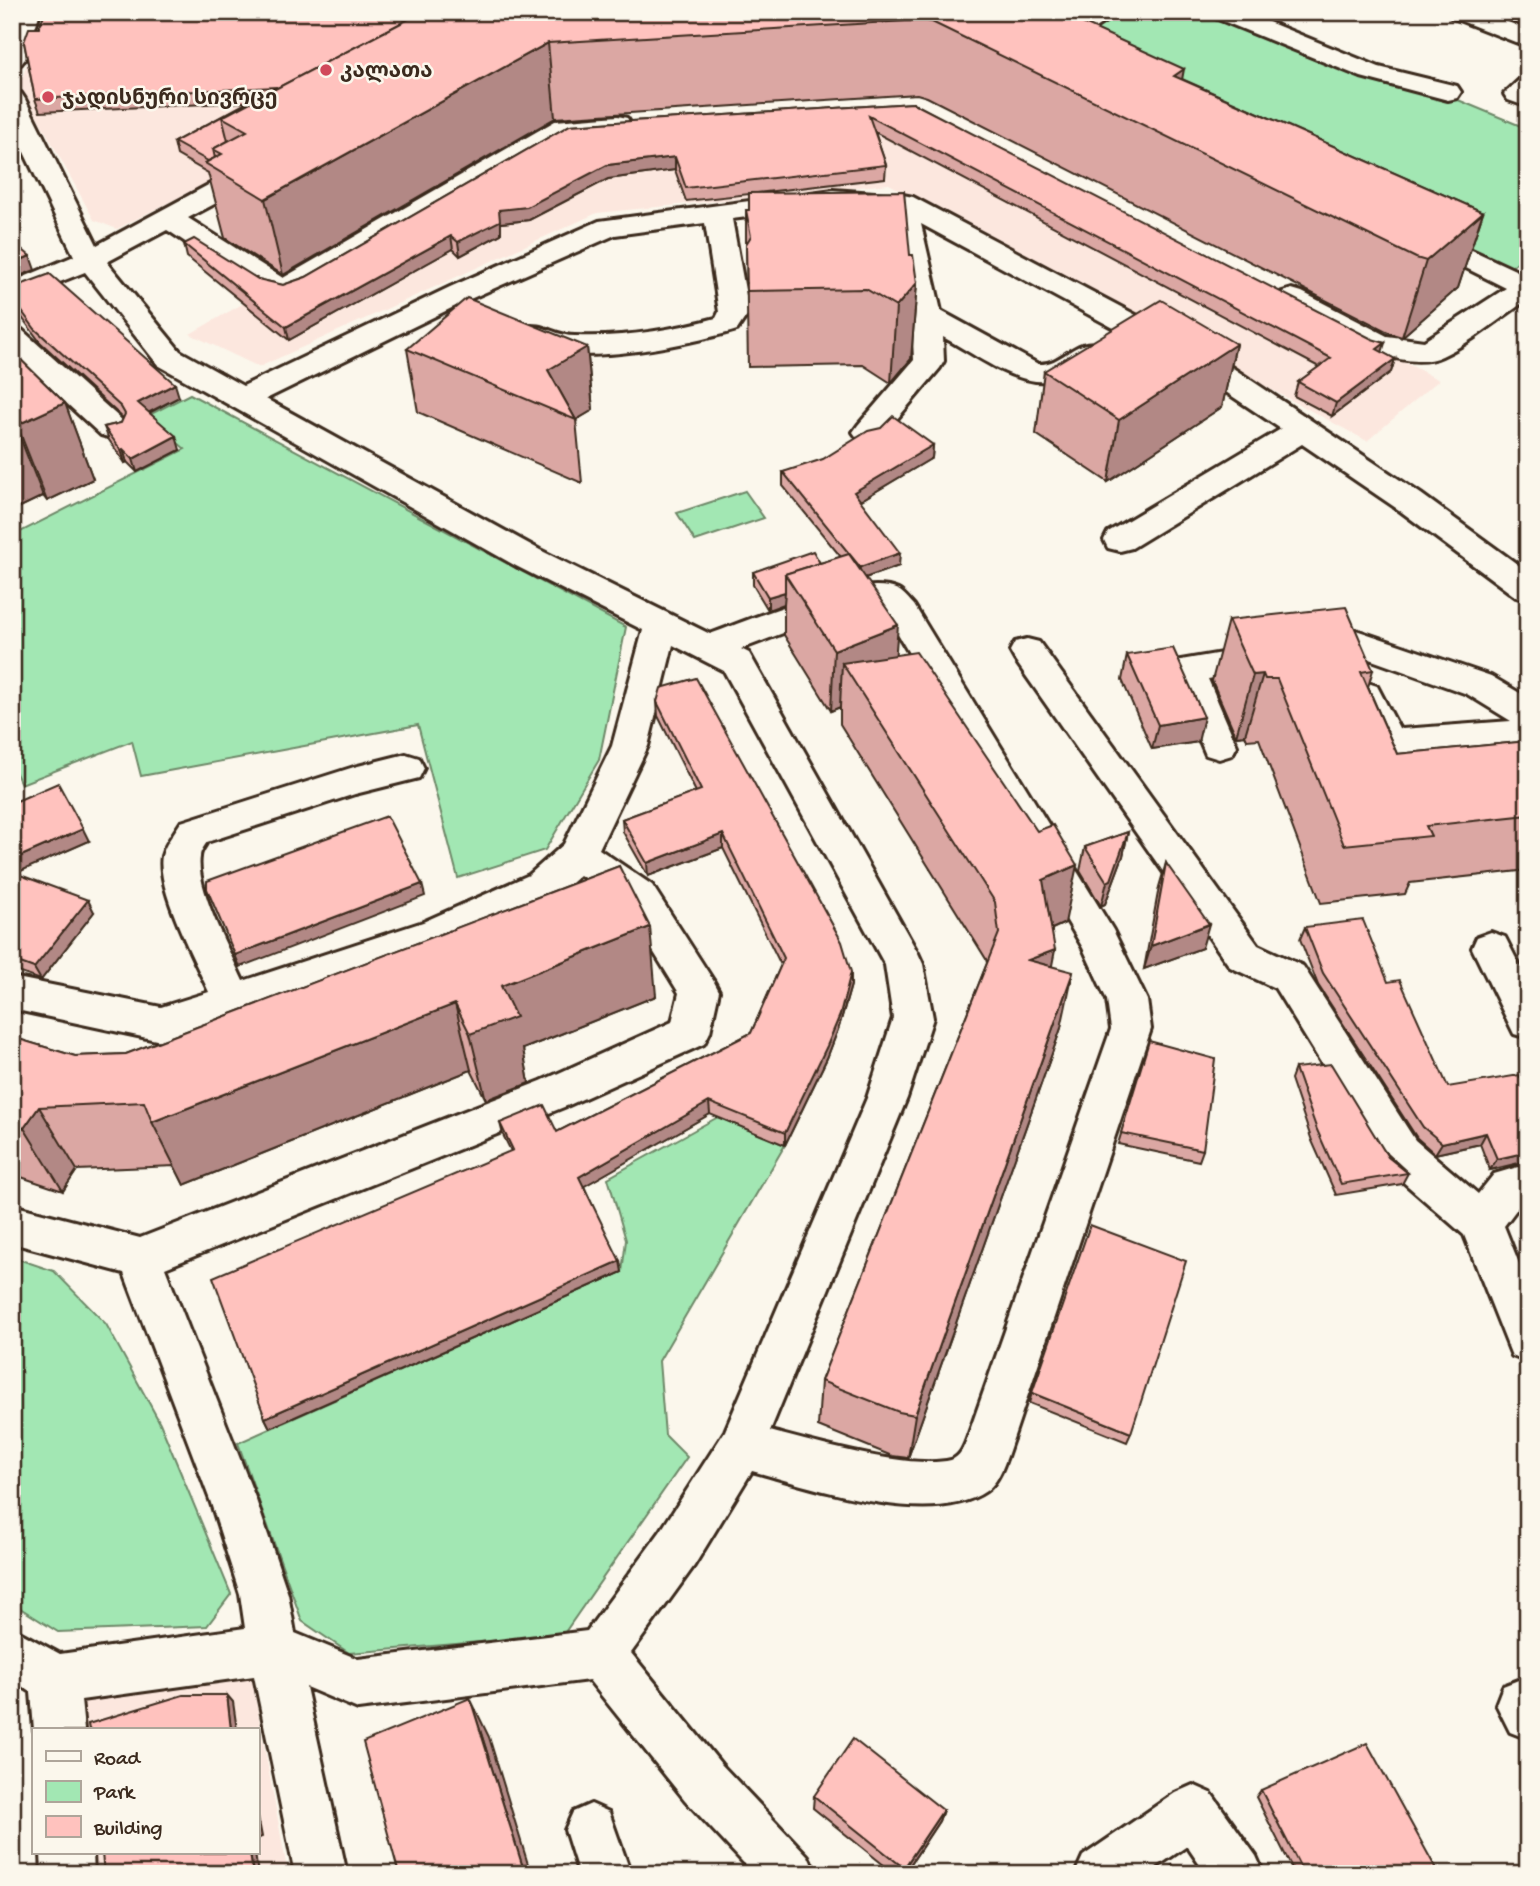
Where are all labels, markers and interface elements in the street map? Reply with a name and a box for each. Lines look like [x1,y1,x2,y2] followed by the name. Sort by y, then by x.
[340,61,433,86] place label: კალათა
[318,62,334,78] marker: კალათა
[62,87,278,113] place label: ჯადისნური სივრცე
[40,89,56,105] marker: ჯადისნური სივრცე
[32,1728,259,1854] legend
[94,1748,142,1773] text: Road
[93,1782,137,1807] text: Park
[93,1818,163,1843] text: Building

